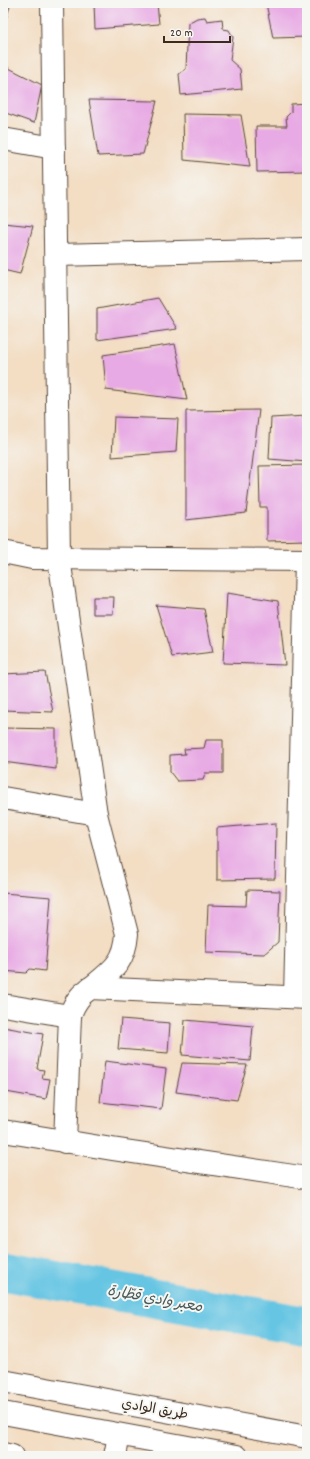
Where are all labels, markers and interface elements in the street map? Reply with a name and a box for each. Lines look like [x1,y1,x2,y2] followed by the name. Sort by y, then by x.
[164,18,230,44] scale bar
[170,25,193,42] text: 20 m
[105,1281,204,1319] water label: معبر وادي قطّارة
[120,1394,190,1426] street label: طريق الوادي

